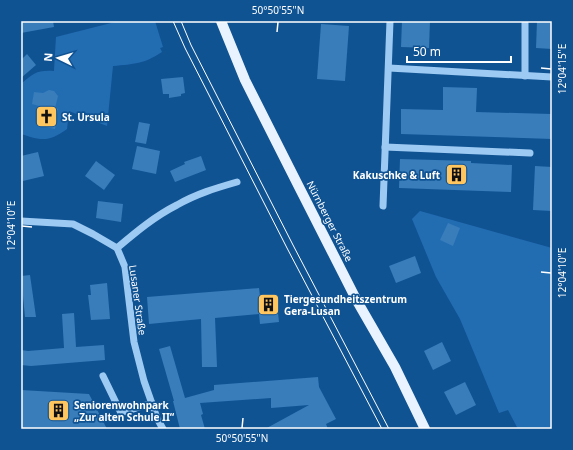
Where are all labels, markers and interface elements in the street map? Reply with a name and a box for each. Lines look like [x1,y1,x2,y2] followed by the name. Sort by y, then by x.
[252,3,304,17] text: 50°50'55"N
[38,38,78,78] north arrow
[407,38,511,64] scale bar
[413,43,441,60] text: 50 m
[555,44,569,94] text: 12°04'15"E
[40,52,55,62] text: N
[34,104,60,130] church icon: St. Ursula
[62,110,110,124] place label: St. Ursula
[443,162,469,188] building icon: Kakuschke & Luft
[353,168,441,182] place label: Kakuschke & Luft
[304,178,357,264] street label: Nürnberger Straße
[4,201,18,251] text: 12°04'10"E
[555,248,569,298] text: 12°04'10"E
[126,264,150,336] street label: Lusaner Straße
[256,292,282,318] building icon: Tiergesundheitszentrum Gera-Lusan
[284,292,407,318] place label: Tiergesundheitszentrum Gera-Lusan
[46,398,72,424] building icon: Seniorenwohnpark „Zur alten Schule II“
[74,398,175,424] place label: Seniorenwohnpark „Zur alten Schule II“
[216,431,268,445] text: 50°50'55"N

